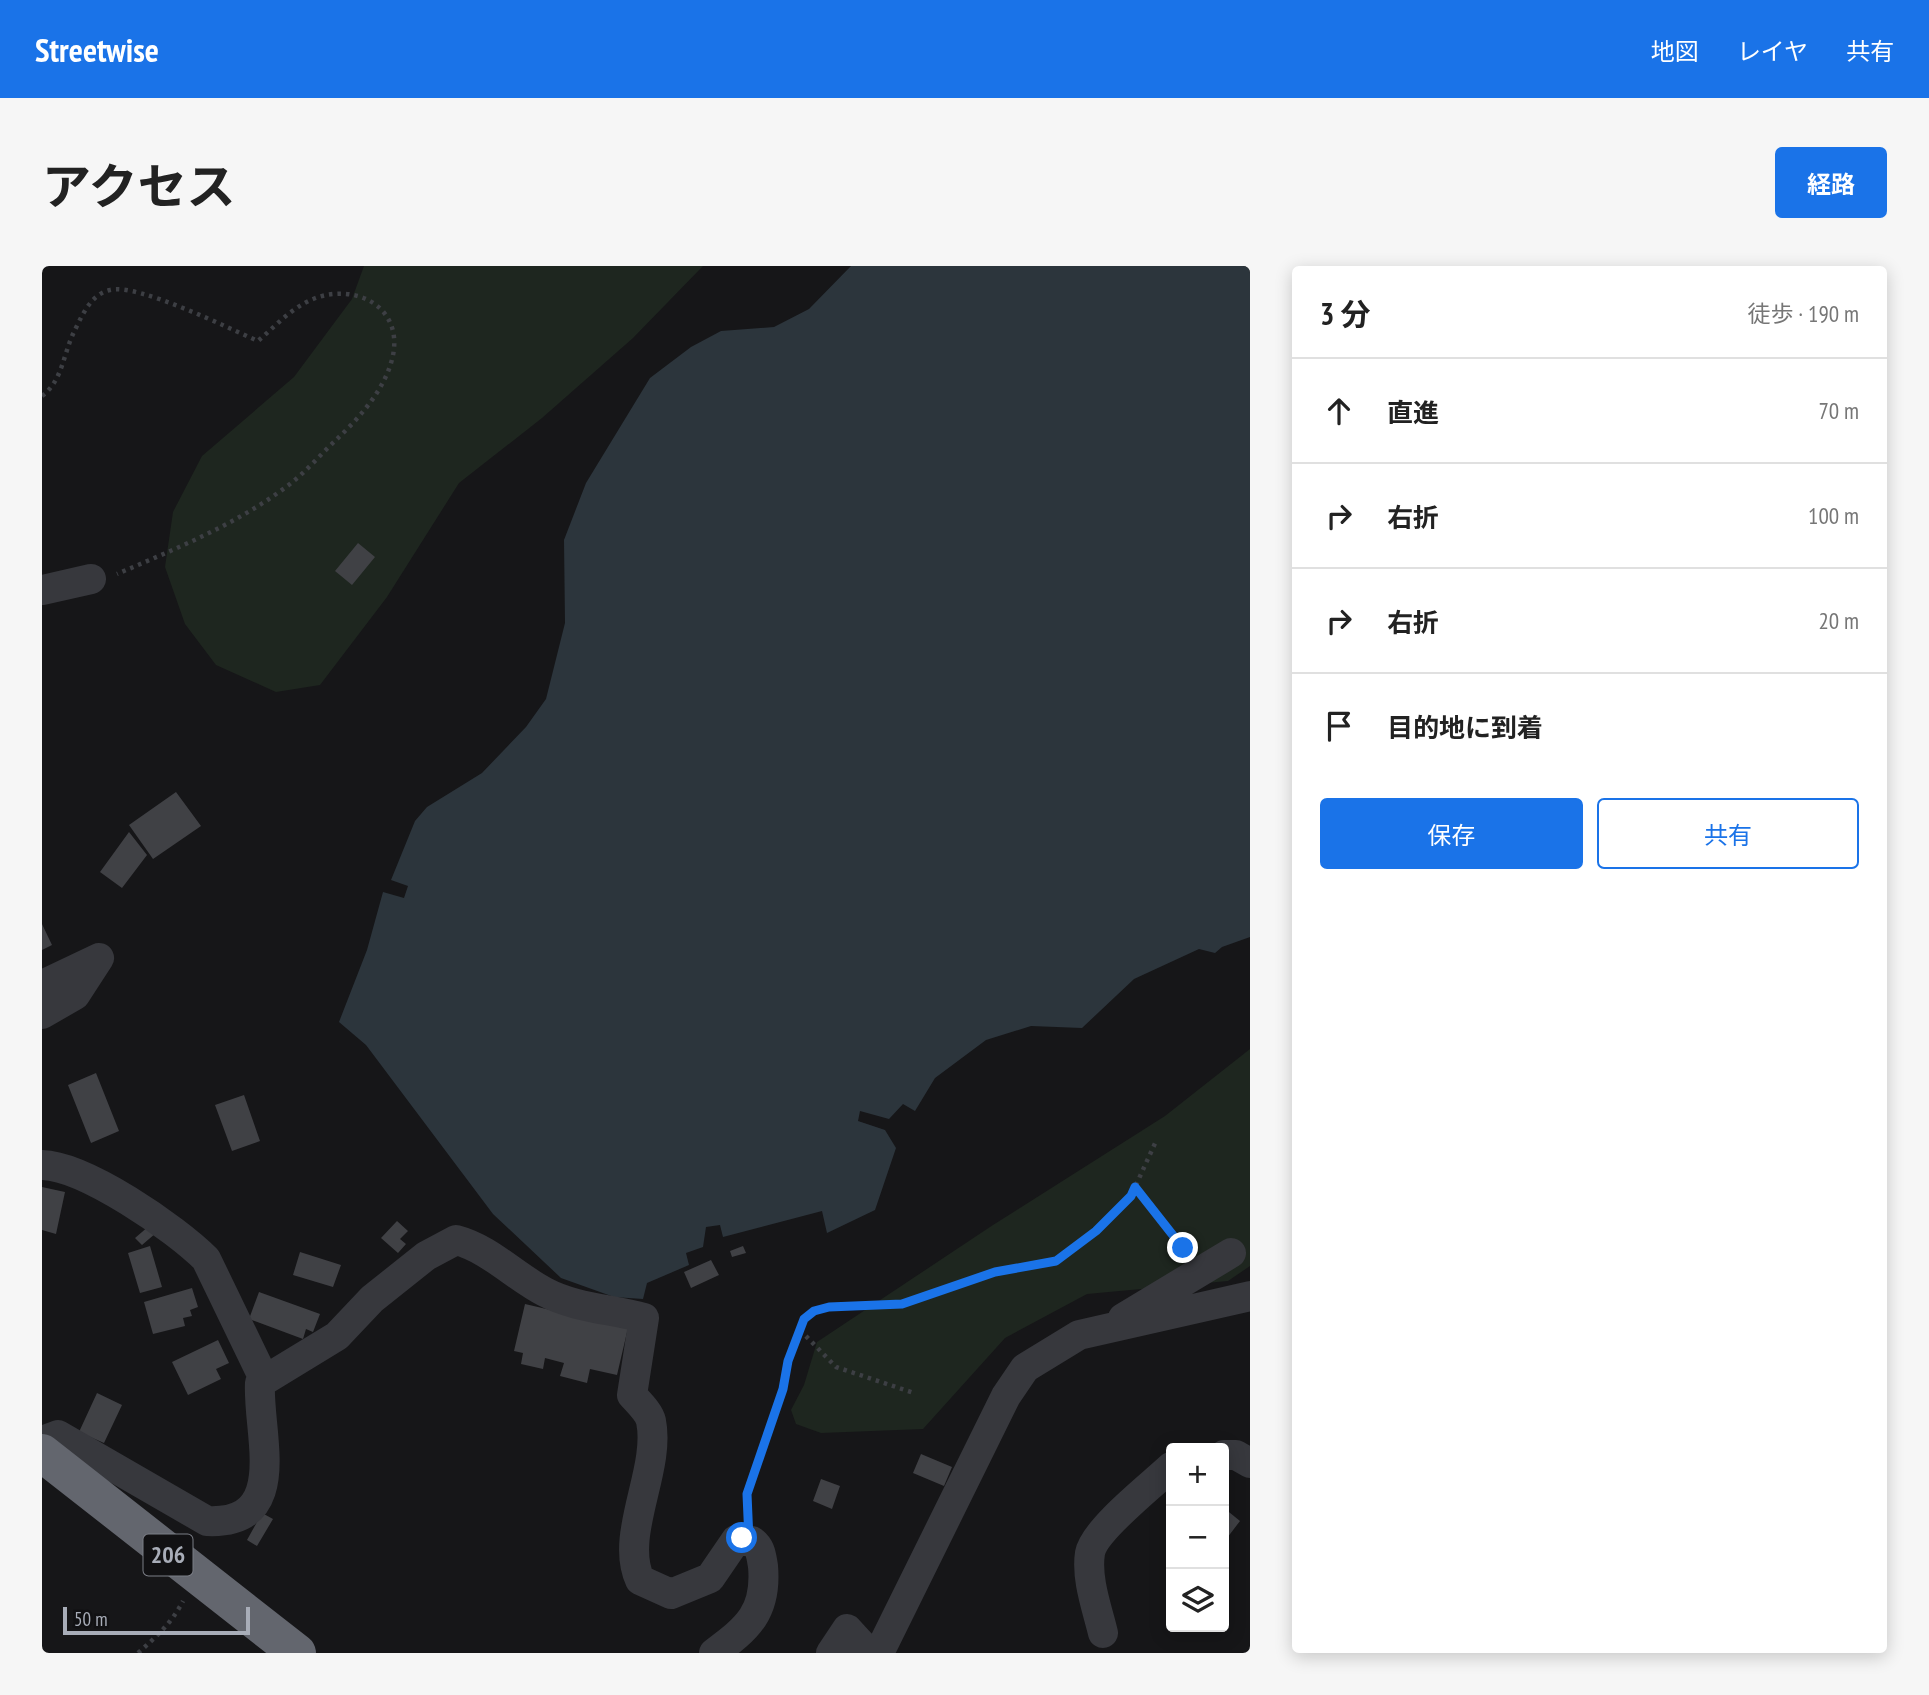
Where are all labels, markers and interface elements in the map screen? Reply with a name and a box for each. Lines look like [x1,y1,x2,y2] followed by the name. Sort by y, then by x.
[35,28,159,71] text: Streetwise
[1651,36,1699,67] text: 地図
[1737,36,1808,67] text: レイヤ
[1846,36,1894,67] text: 共有
[1775,147,1887,218] button: 経路
[42,154,236,218] text: アクセス
[1320,294,1371,333] text: 3 分
[1747,299,1859,328] text: 徒歩 · 190 m
[1320,392,1358,430] icon: ahead
[1387,396,1439,429] text: 直進
[1818,396,1859,425] text: 70 m
[1320,497,1358,535] icon: right
[1387,501,1439,534] text: 右折
[1808,501,1859,530] text: 100 m
[1320,602,1358,640] icon: right
[1387,606,1439,639] text: 右折
[1818,606,1859,635] text: 20 m
[1320,707,1358,745] icon: arrive
[1387,711,1543,744] text: 目的地に到着
[1320,798,1583,869] button: 保存
[1597,798,1859,869] button: 共有
[1167,1232,1198,1263] route end
[1166,1443,1229,1632] map controls
[1166,1443,1229,1506] button: +
[1166,1506,1229,1569] button: −
[726,1522,757,1553] route start
[144,1534,192,1576] road number: 206
[1166,1569,1229,1632] button: layers
[63,1604,250,1636] scale bar
[74,1607,108,1631] text: 50 m

